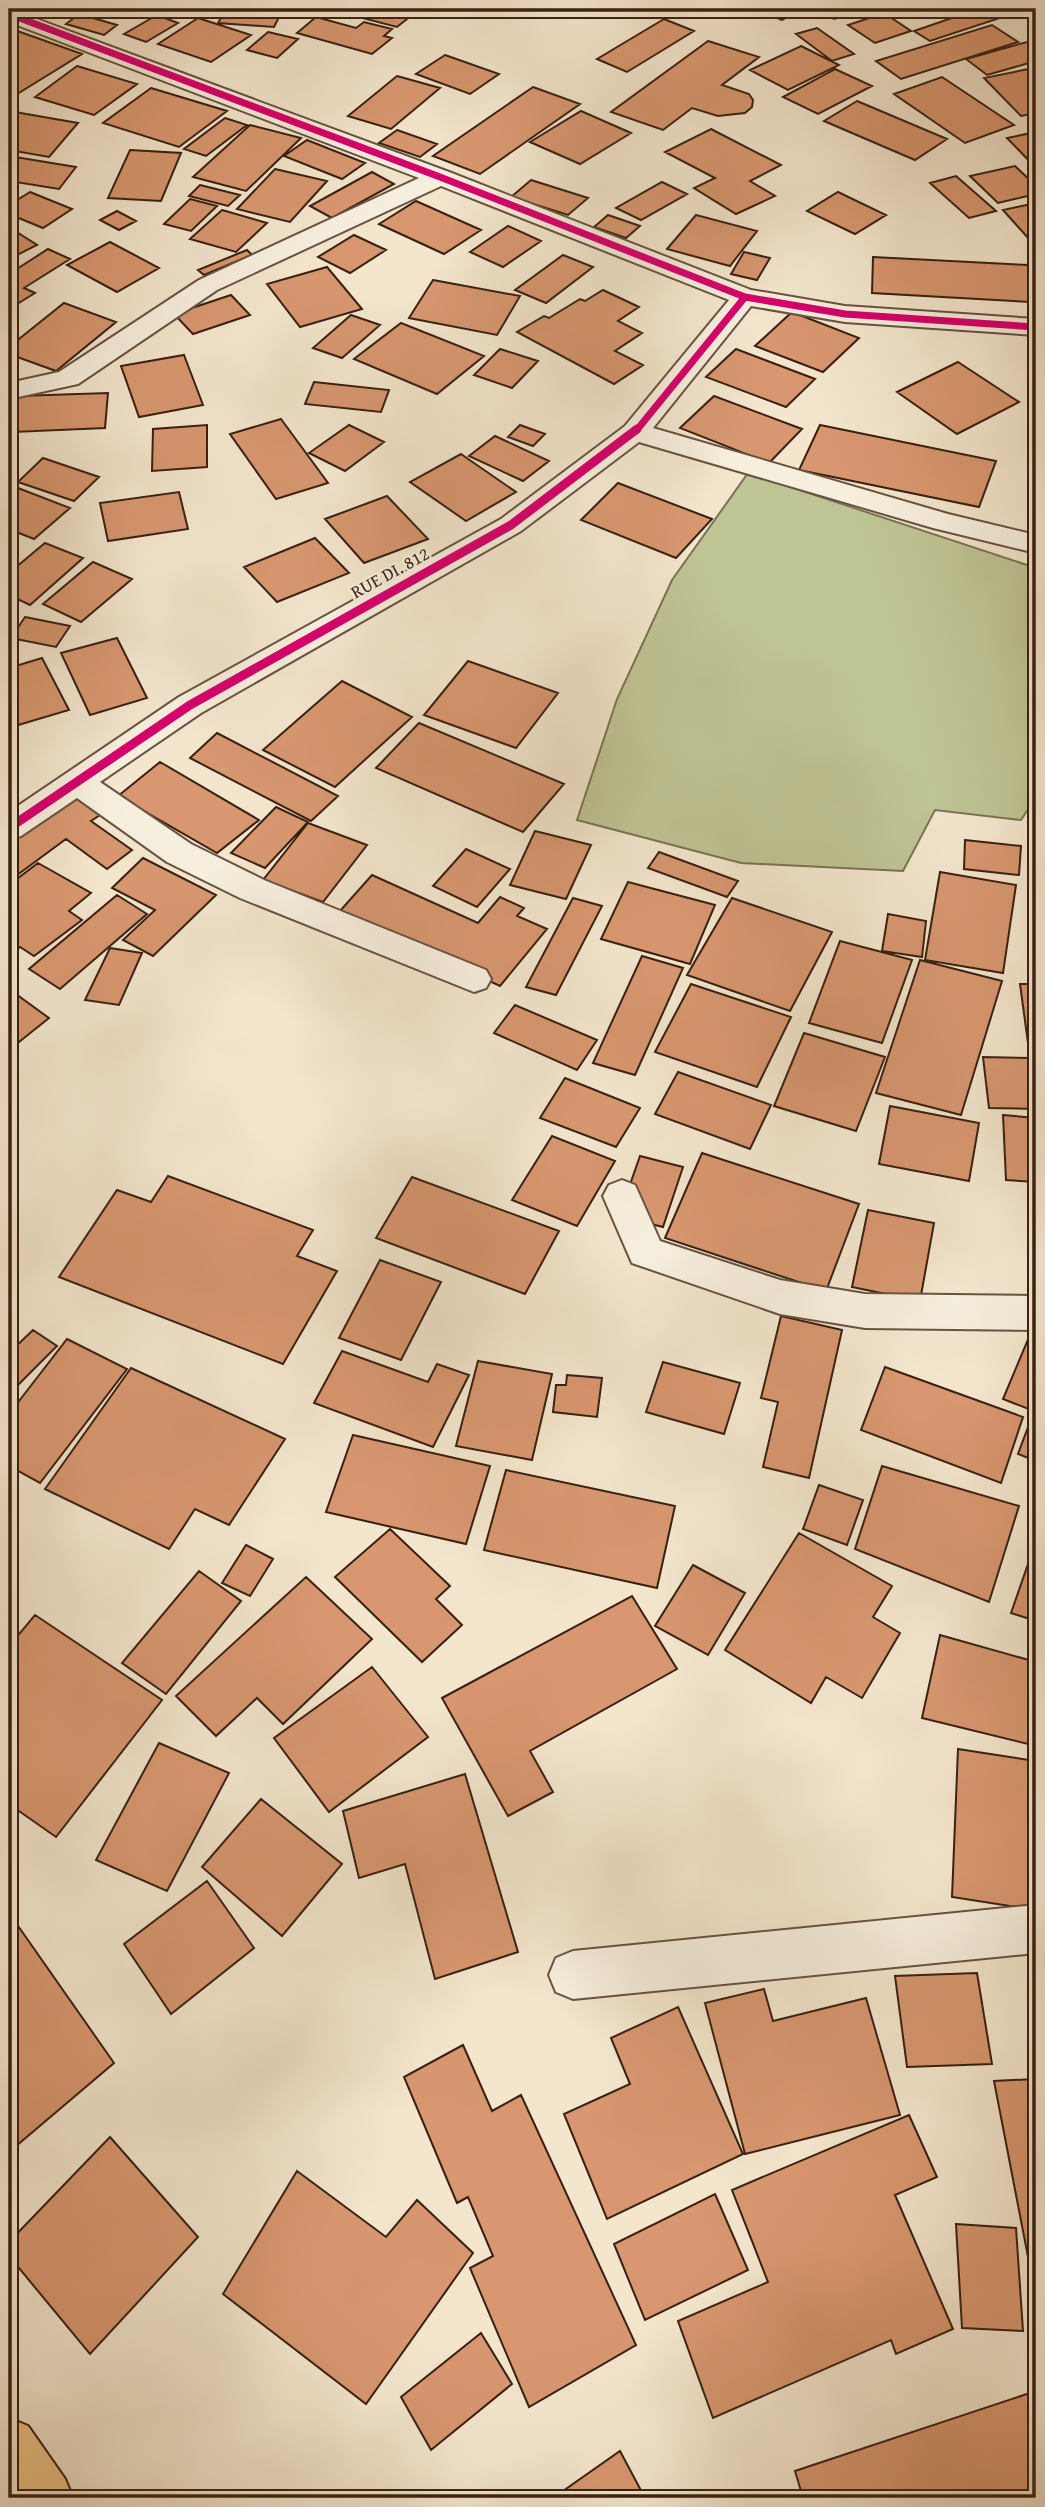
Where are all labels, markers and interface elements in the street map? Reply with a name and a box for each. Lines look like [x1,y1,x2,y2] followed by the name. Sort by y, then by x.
[346,540,434,605] street label: RUE DI. 812

